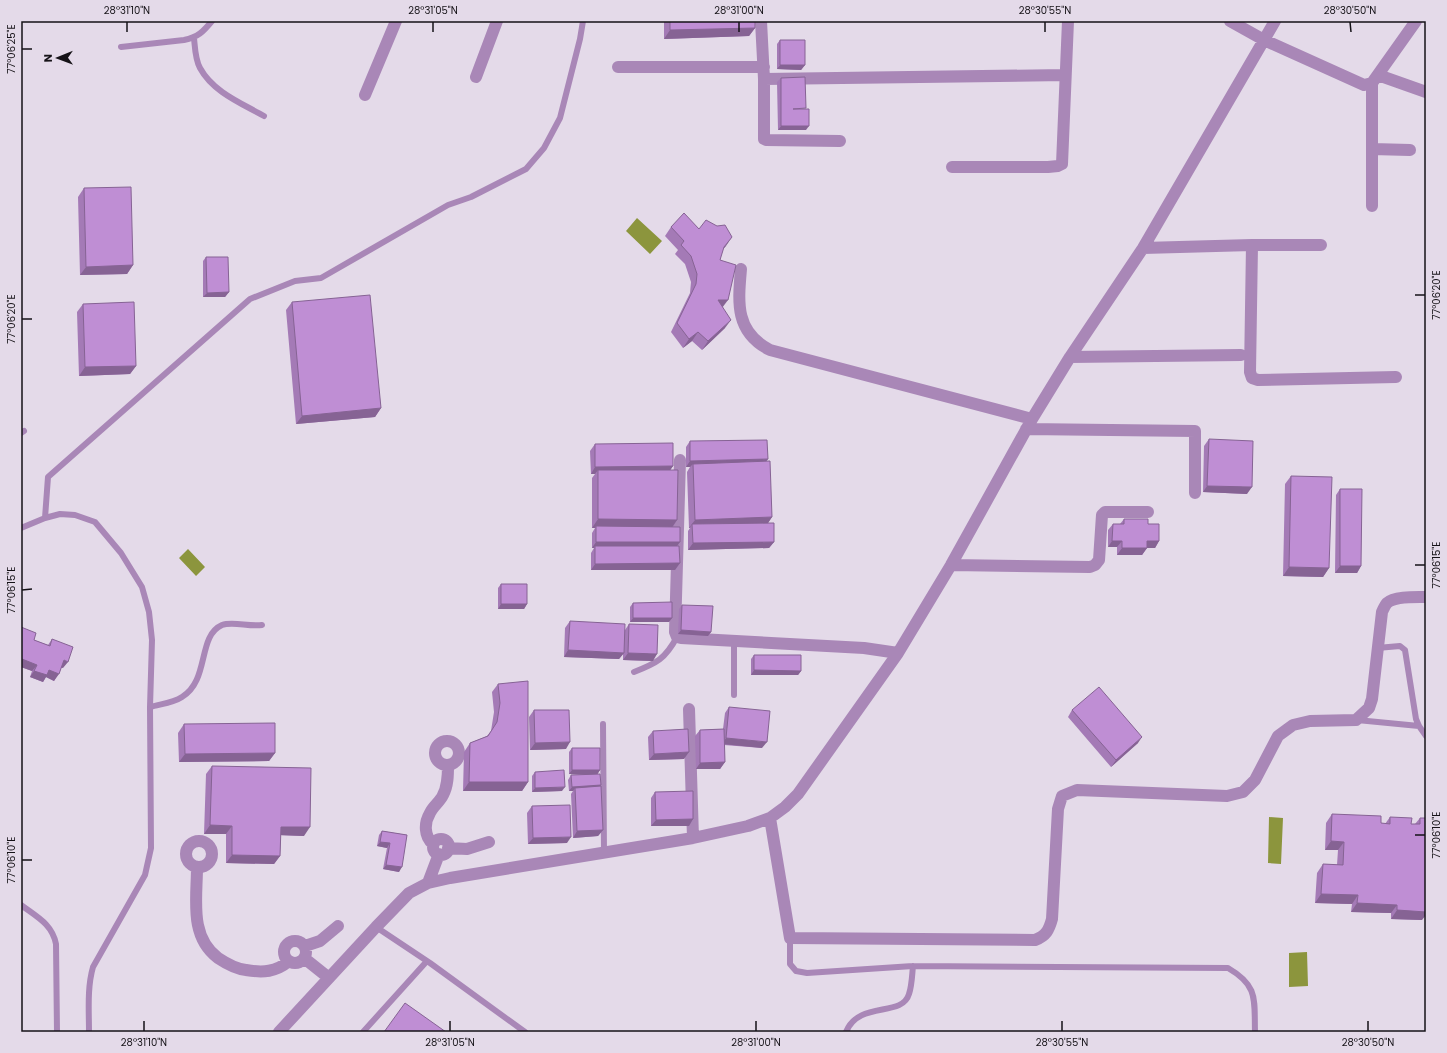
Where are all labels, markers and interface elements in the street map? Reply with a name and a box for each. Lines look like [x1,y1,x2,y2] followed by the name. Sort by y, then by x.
[104,3,150,18] text: 28°31'10"N
[408,3,458,18] text: 28°31'05"N
[714,3,764,18] text: 28°31'00"N
[1019,3,1071,18] text: 28°30'55"N
[1324,3,1376,18] text: 28°30'50"N
[4,24,19,74] text: 77°06'25"E
[38,38,78,78] north arrow
[40,54,56,62] text: N
[1429,270,1444,320] text: 77°06'20"E
[4,294,19,344] text: 77°06'20"E
[1429,542,1444,588] text: 77°06'15"E
[4,567,19,613] text: 77°06'15"E
[1429,812,1444,858] text: 77°06'10"E
[4,837,19,883] text: 77°06'10"E
[121,1035,167,1050] text: 28°31'10"N
[425,1035,475,1050] text: 28°31'05"N
[731,1035,781,1050] text: 28°31'00"N
[1036,1035,1088,1050] text: 28°30'55"N
[1342,1035,1394,1050] text: 28°30'50"N

